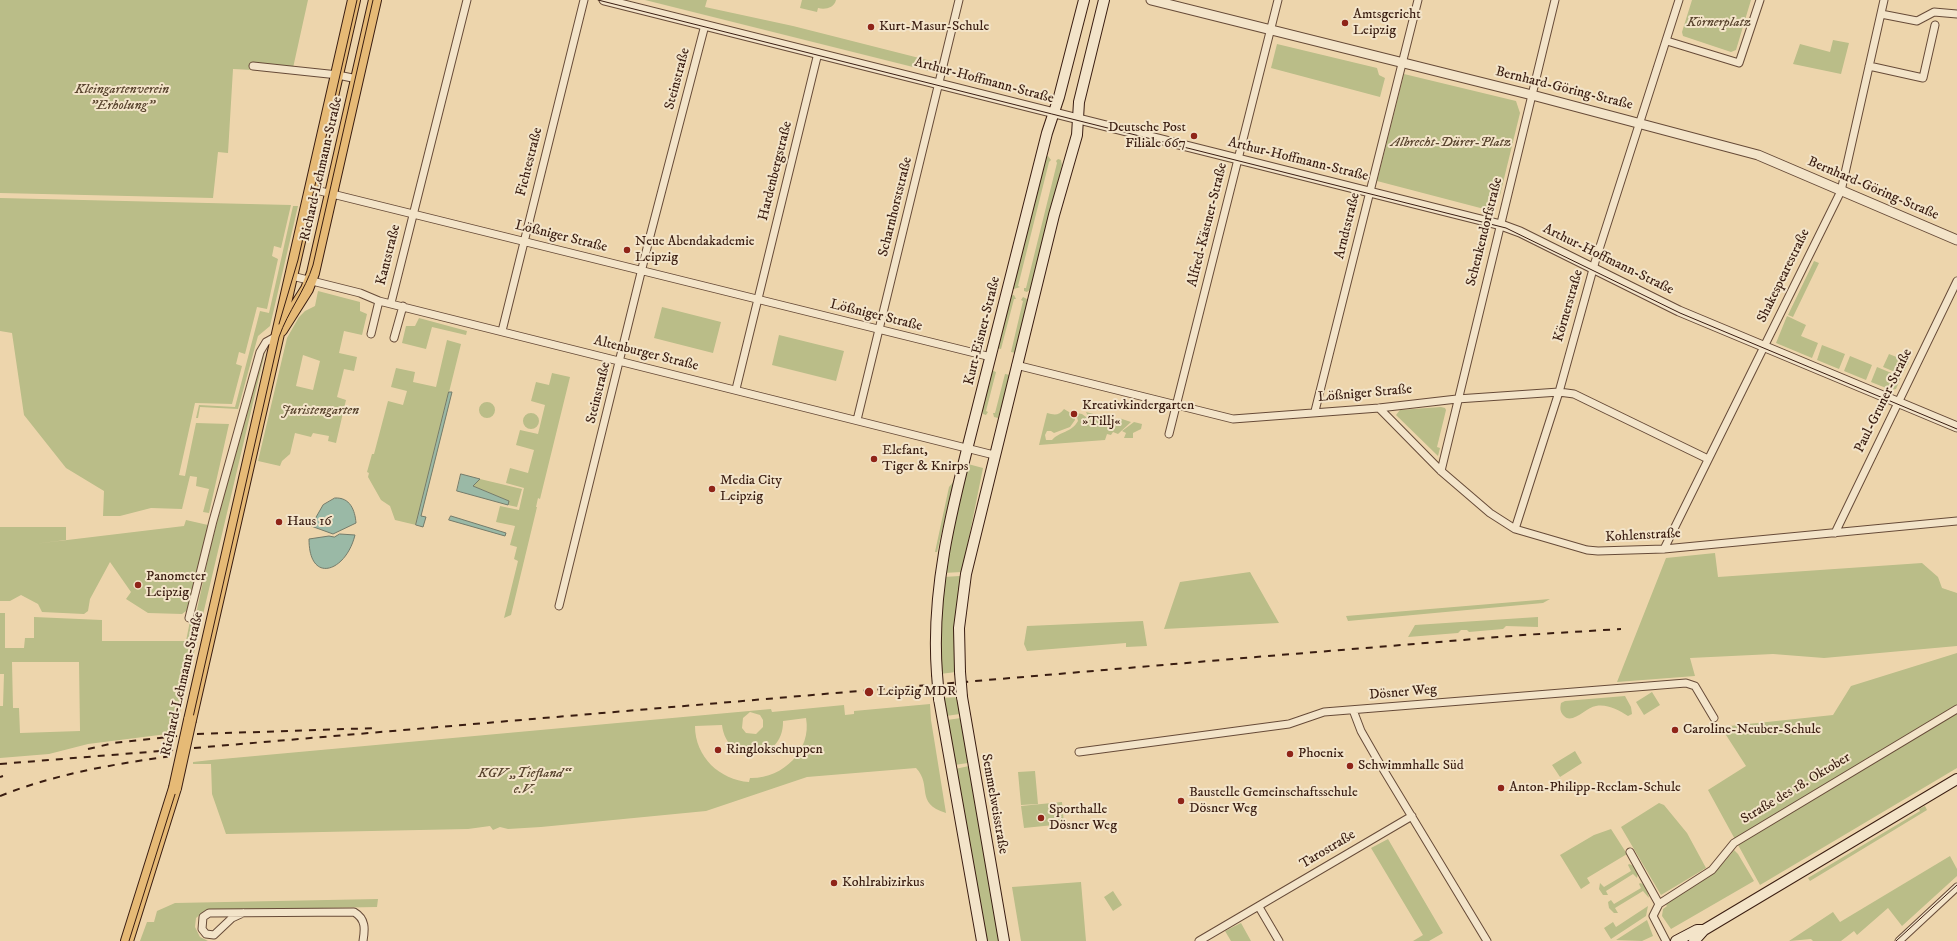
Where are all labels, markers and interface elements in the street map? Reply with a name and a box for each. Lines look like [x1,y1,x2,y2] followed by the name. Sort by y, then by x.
[1353,7,1421,40] place label: Amtsgericht Leipzig
[1687,15,1751,31] park label: Körnerplatz
[1340,18,1350,28] marker: Amtsgericht Leipzig
[879,19,989,35] place label: Kurt-Masur-Schule
[866,22,876,32] marker: Kurt-Masur-Schule
[662,46,694,112] street label: Steinstraße
[912,54,1056,108] street label: Arthur-Hoffmann-Straße
[1494,64,1634,114] street label: Bernhard-Göring-Straße
[75,82,169,114] park label: Kleingartenverein "Erholung"
[297,95,347,243] street label: Richard-Lehmann-Straße
[756,120,796,222] street label: Hardenbergstraße
[1108,120,1186,152] place label: Deutsche Post Filiale 667
[513,126,547,198] street label: Fichtestraße
[1189,131,1199,141] marker: Deutsche Post Filiale 667
[1226,134,1370,186] street label: Arthur-Hoffmann-Straße
[1391,135,1511,151] park label: Albrecht-Dürer-Platz
[1805,154,1941,224] street label: Bernhard-Göring-Straße
[875,155,917,259] street label: Scharnhorststraße
[1184,161,1232,289] street label: Alfred-Kästner-Straße
[1463,176,1507,288] street label: Schenkendorfstraße
[1332,191,1364,261] street label: Arndtstraße
[513,217,609,257] street label: Lößniger Straße
[1540,221,1676,299] street label: Arthur-Hoffmann-Straße
[373,223,405,287] street label: Kantstraße
[1754,226,1814,326] street label: Shakespearestraße
[635,234,755,266] place label: Neue Abendakademie Leipzig
[622,245,632,255] marker: Neue Abendakademie Leipzig
[1551,268,1587,344] street label: Körnerstraße
[961,275,1005,387] street label: Kurt-Eisner-Straße
[828,296,924,336] street label: Lößniger Straße
[592,333,700,375] street label: Altenburger Straße
[1852,346,1916,456] street label: Paul-Gruner-Straße
[583,360,615,426] street label: Steinstraße
[1317,382,1413,406] street label: Lößniger Straße
[1082,398,1194,430] place label: Kreativkindergarten »Tillj«
[281,403,359,419] park label: Juristengarten
[1069,409,1079,419] marker: Kreativkindergarten »Tillj«
[882,443,968,476] place label: Elefant, Tiger & Knirps
[869,454,879,464] marker: Elefant, Tiger & Knirps
[720,473,782,506] place label: Media City Leipzig
[707,484,717,494] marker: Media City Leipzig
[287,514,332,530] place label: Haus 16
[274,517,284,527] marker: Haus 16
[1605,526,1681,546] street label: Kohlenstraße
[146,569,206,602] place label: Panometer Leipzig
[133,580,143,590] marker: Panometer Leipzig
[158,610,208,758] street label: Richard-Lehmann-Straße
[1368,682,1438,704] street label: Dösner Weg
[878,684,956,700] place label: Leipzig MDR
[863,686,875,698] marker: Leipzig MDR
[1683,722,1821,738] place label: Caroline-Neuber-Schule
[1670,725,1680,735] marker: Caroline-Neuber-Schule
[726,742,823,758] place label: Ringlokschuppen
[713,745,723,755] marker: Ringlokschuppen
[1298,746,1344,762] place label: Phoenix
[1285,749,1295,759] marker: Phoenix
[1738,750,1854,828] street label: Straße des 18. Oktober
[977,753,1011,855] street label: Semmelweisstraße
[1358,758,1464,774] place label: Schwimmhalle Süd
[1345,761,1355,771] marker: Schwimmhalle Süd
[478,766,570,798] park label: KGV „Tiefland“ e.V.
[1509,780,1681,796] place label: Anton-Philipp-Reclam-Schule
[1496,783,1506,793] marker: Anton-Philipp-Reclam-Schule
[1189,785,1358,818] place label: Baustelle Gemeinschaftsschule Dösner Weg
[1176,796,1186,806] marker: Baustelle Gemeinschaftsschule Dösner Weg
[1049,802,1117,834] place label: Sporthalle Dösner Weg
[1036,813,1046,823] marker: Sporthalle Dösner Weg
[1297,827,1359,873] street label: Tarostraße
[842,875,924,891] place label: Kohlrabizirkus
[829,878,839,888] marker: Kohlrabizirkus

